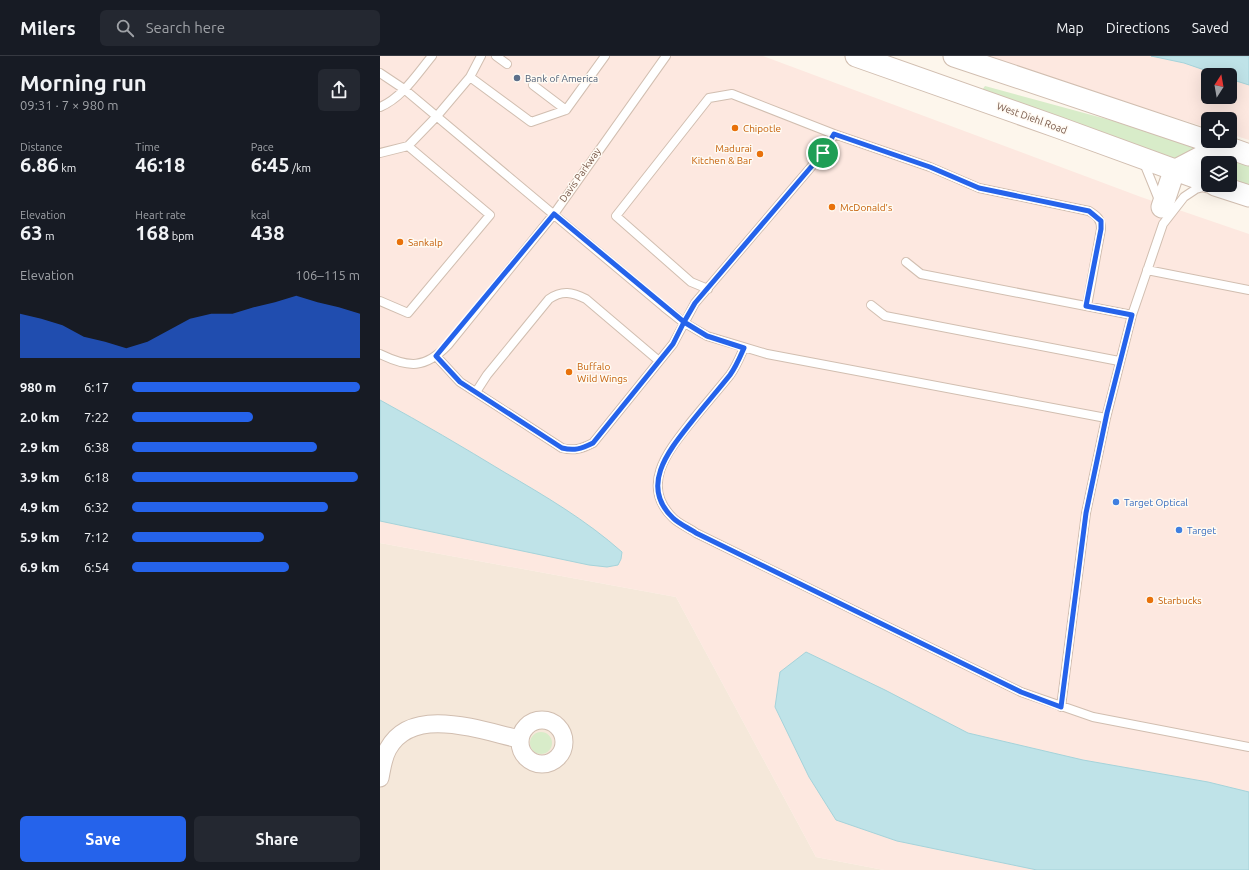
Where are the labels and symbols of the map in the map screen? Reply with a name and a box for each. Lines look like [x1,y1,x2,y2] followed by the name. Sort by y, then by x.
[1201,68,1237,104] north arrow
[512,73,522,83] marker: Bank of America
[525,73,598,84] place label: Bank of America
[995,100,1069,136] street label: West Diehl Road
[730,123,740,133] marker: Chipotle
[743,123,781,134] place label: Chipotle
[806,136,840,170] pin
[691,143,752,166] place label: Madurai Kitchen & Bar
[557,146,603,204] street label: Davis Parkway
[755,149,765,159] marker: Madurai Kitchen & Bar
[827,202,837,212] marker: McDonald's
[840,202,892,213] place label: McDonald's
[395,237,405,247] marker: Sankalp
[408,237,443,248] place label: Sankalp
[577,361,627,384] place label: Buffalo Wild Wings
[564,367,574,377] marker: Buffalo Wild Wings
[1111,497,1121,507] marker: Target Optical
[1124,497,1188,508] place label: Target Optical
[1174,525,1184,535] marker: Target
[1187,525,1216,536] place label: Target
[1145,595,1155,605] marker: Starbucks
[1158,595,1202,606] place label: Starbucks

